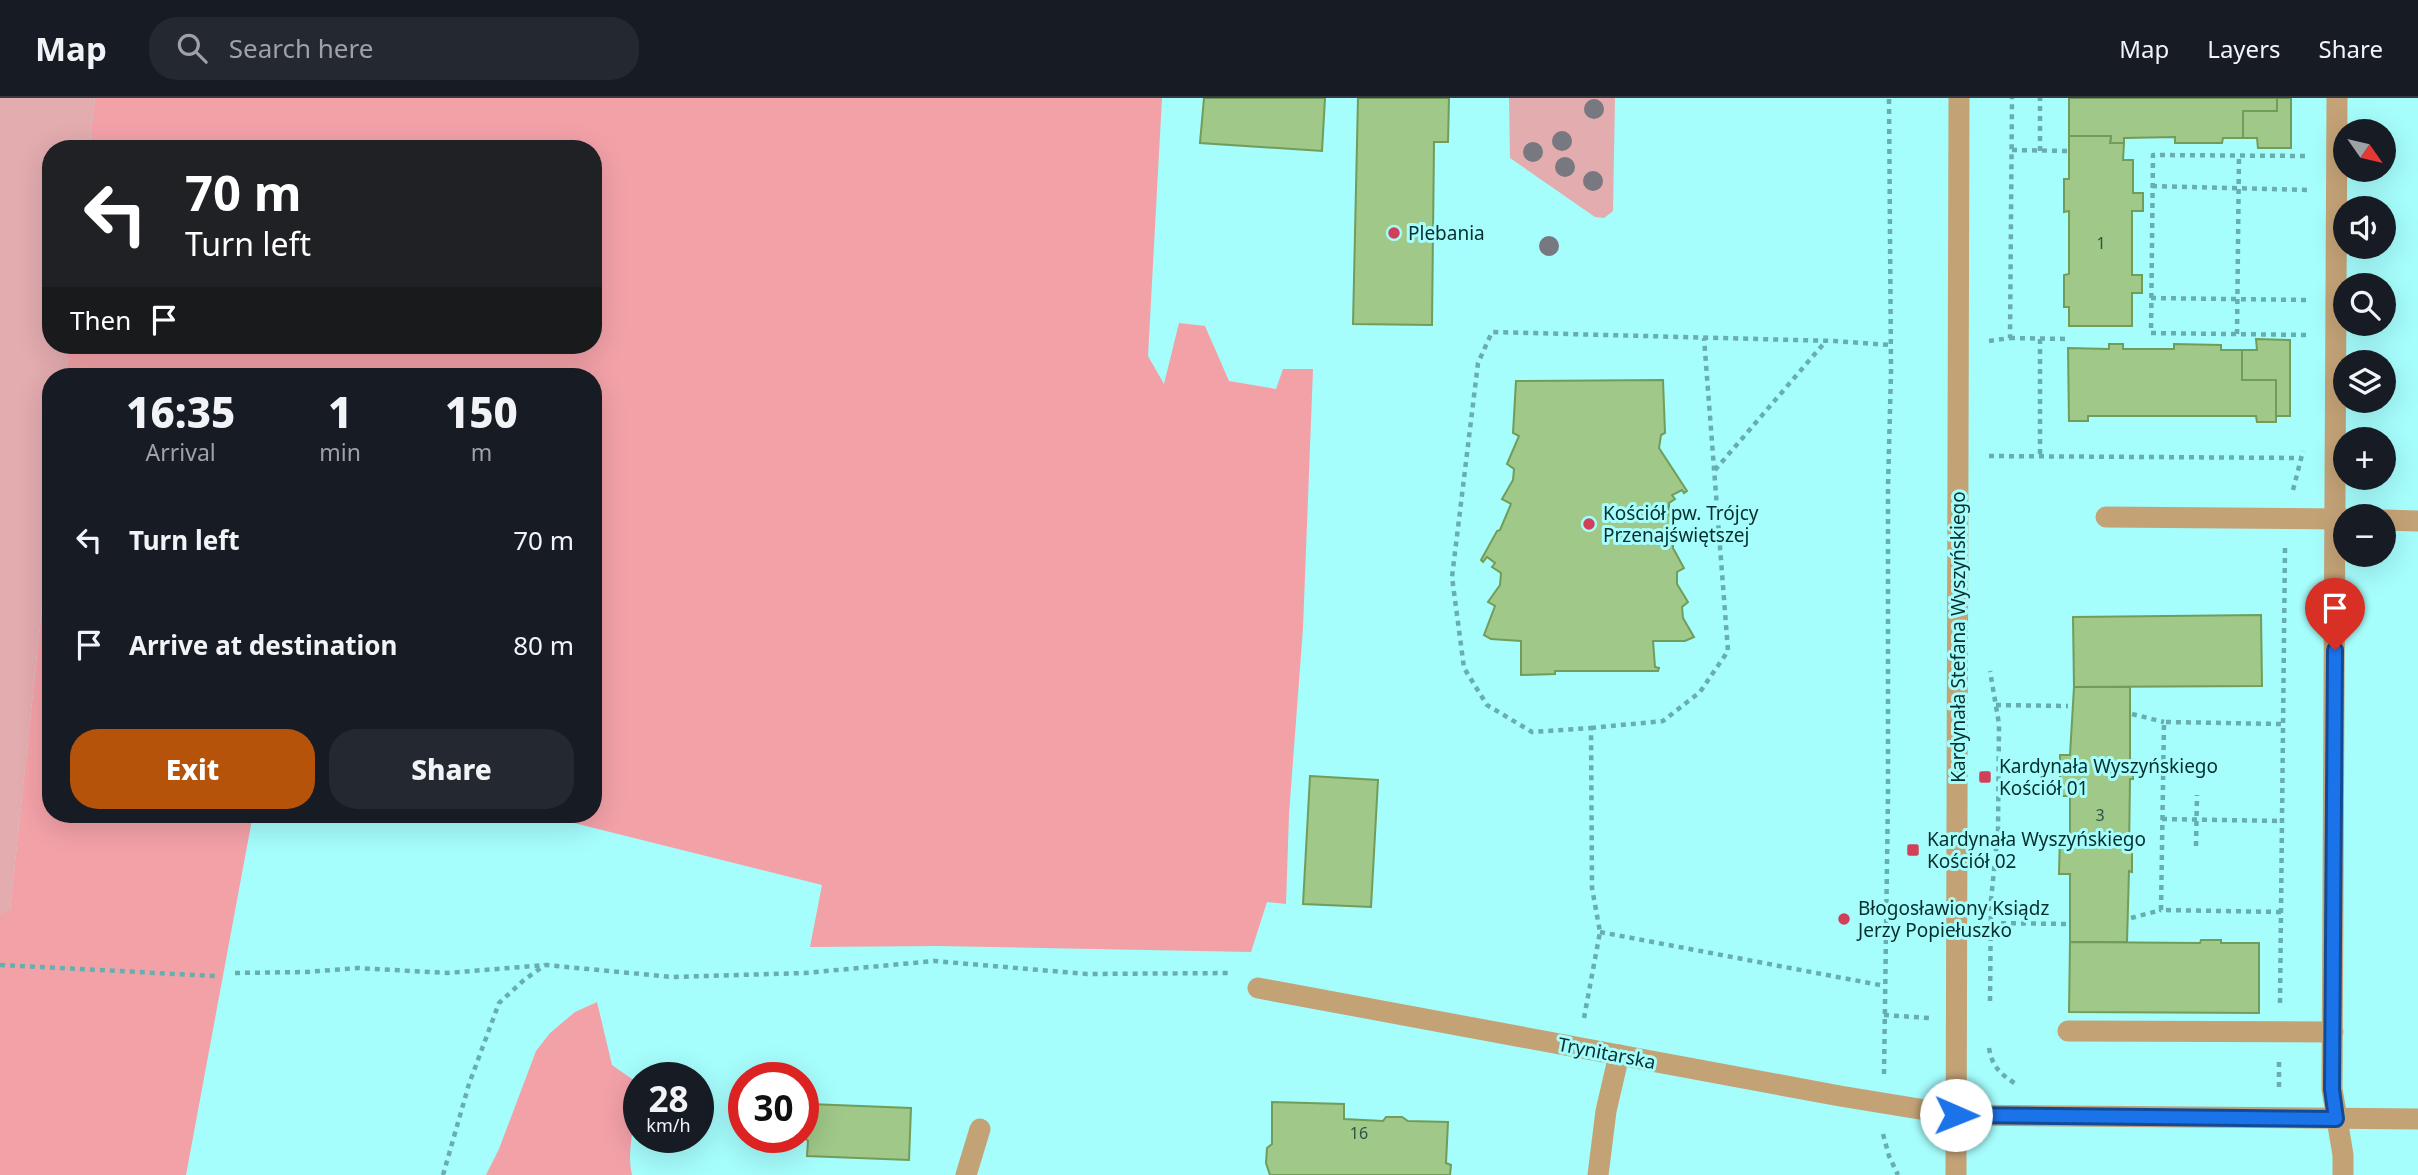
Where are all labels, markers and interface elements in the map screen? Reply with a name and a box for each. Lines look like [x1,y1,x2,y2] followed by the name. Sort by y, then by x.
[149,17,639,80] search box
[35,26,107,71] text: Map
[173,29,211,67] icon: search
[229,30,373,66] text: Search here
[2119,32,2169,65] text: Map
[2207,32,2281,65] text: Layers
[2319,32,2383,65] text: Share
[2333,119,2396,182] north arrow
[2333,119,2396,567] map controls
[185,159,302,225] text: 70 m
[70,168,161,259] icon: left
[2333,196,2396,259] button: sound
[1408,220,1485,246] place label: Plebania
[185,222,311,265] text: Turn left
[1386,225,1402,241] marker: Plebania
[2096,232,2106,254] house number: 1
[2333,273,2396,336] button: search
[145,301,183,339] icon: arrive
[70,302,131,338] text: Then
[2333,350,2396,413] button: layers
[126,383,235,440] text: 16:35
[328,383,352,440] text: 1
[445,383,518,440] text: 150
[2333,427,2396,490] button: +
[146,436,216,468] text: Arrival
[319,436,361,468] text: min
[471,436,492,468] text: m
[1945,491,1971,783] street label: Kardynała Stefana Wyszyńskiego
[1603,500,1759,548] place label: Kościół pw. Trójcy Przenajświętszej
[2333,504,2396,567] button: −
[1581,516,1597,532] marker: Kościół pw. Trójcy Przenajświętszej
[70,521,108,559] icon: left
[129,522,240,558] text: Turn left
[513,522,574,558] text: 70 m
[2305,578,2365,650] pin
[2316,589,2354,627] icon: arrive
[70,626,108,664] icon: arrive
[129,627,398,663] text: Arrive at destination
[513,627,574,663] text: 80 m
[70,729,315,809] button: Exit
[329,729,574,809] button: Share
[1999,753,2218,801] place label: Kardynała Wyszyńskiego Kościół 01
[1977,769,1993,785] marker: Kardynała Wyszyńskiego Kościół 01
[2095,804,2105,826] house number: 3
[1927,826,2146,874] place label: Kardynała Wyszyńskiego Kościół 02
[1905,842,1921,858] marker: Kardynała Wyszyńskiego Kościół 02
[1856,895,2049,943] place label: Błogosławiony Ksiądz Jerzy Popiełuszko
[1836,911,1852,927] marker: Błogosławiony Ksiądz Jerzy Popiełuszko
[1556,1031,1658,1075] street label: Trynitarska
[728,1062,819,1153] speed limit sign: 30
[648,1075,689,1122] text: 28
[1919,1078,1993,1152] position arrow
[646,1113,691,1137] text: km/h
[1350,1122,1368,1144] house number: 16

